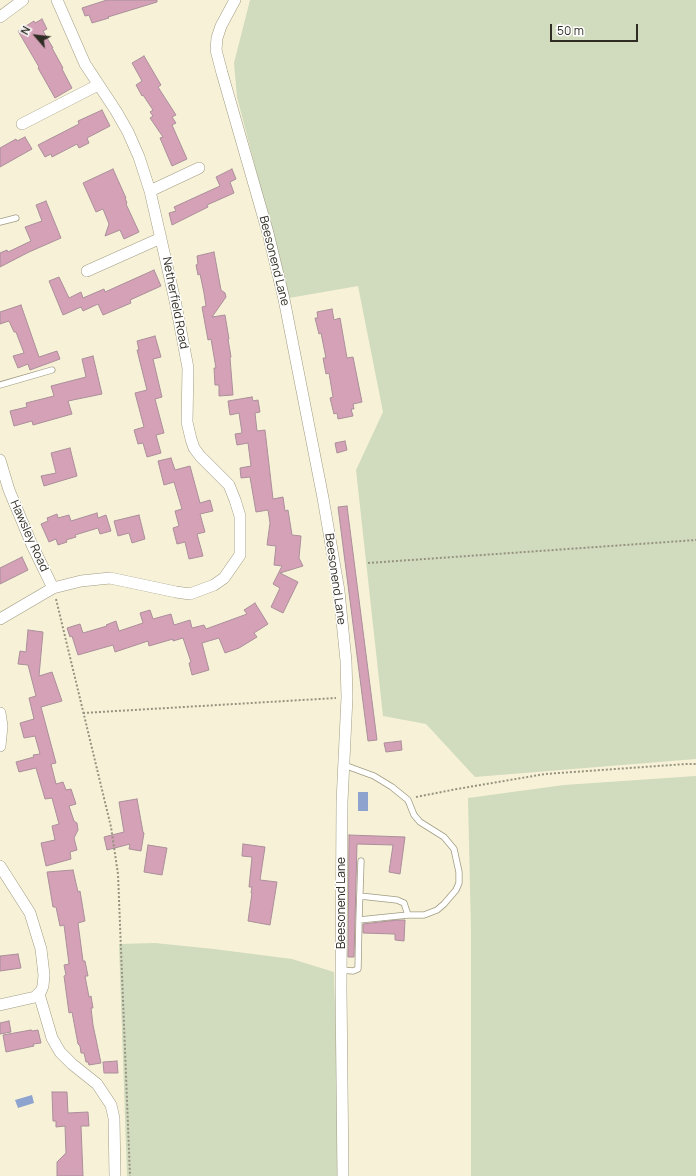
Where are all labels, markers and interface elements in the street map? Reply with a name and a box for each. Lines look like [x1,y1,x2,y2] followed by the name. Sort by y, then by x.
[16,16,56,56] north arrow
[552,16,640,42] scale bar
[557,22,584,39] text: 50 m
[16,23,33,37] text: N
[256,215,292,307] street label: Beesonend Lane
[159,256,191,350] street label: Netherfield Road
[7,498,51,574] street label: Hawsley Road
[321,532,349,626] street label: Beesonend Lane
[335,857,349,949] street label: Beesonend Lane

